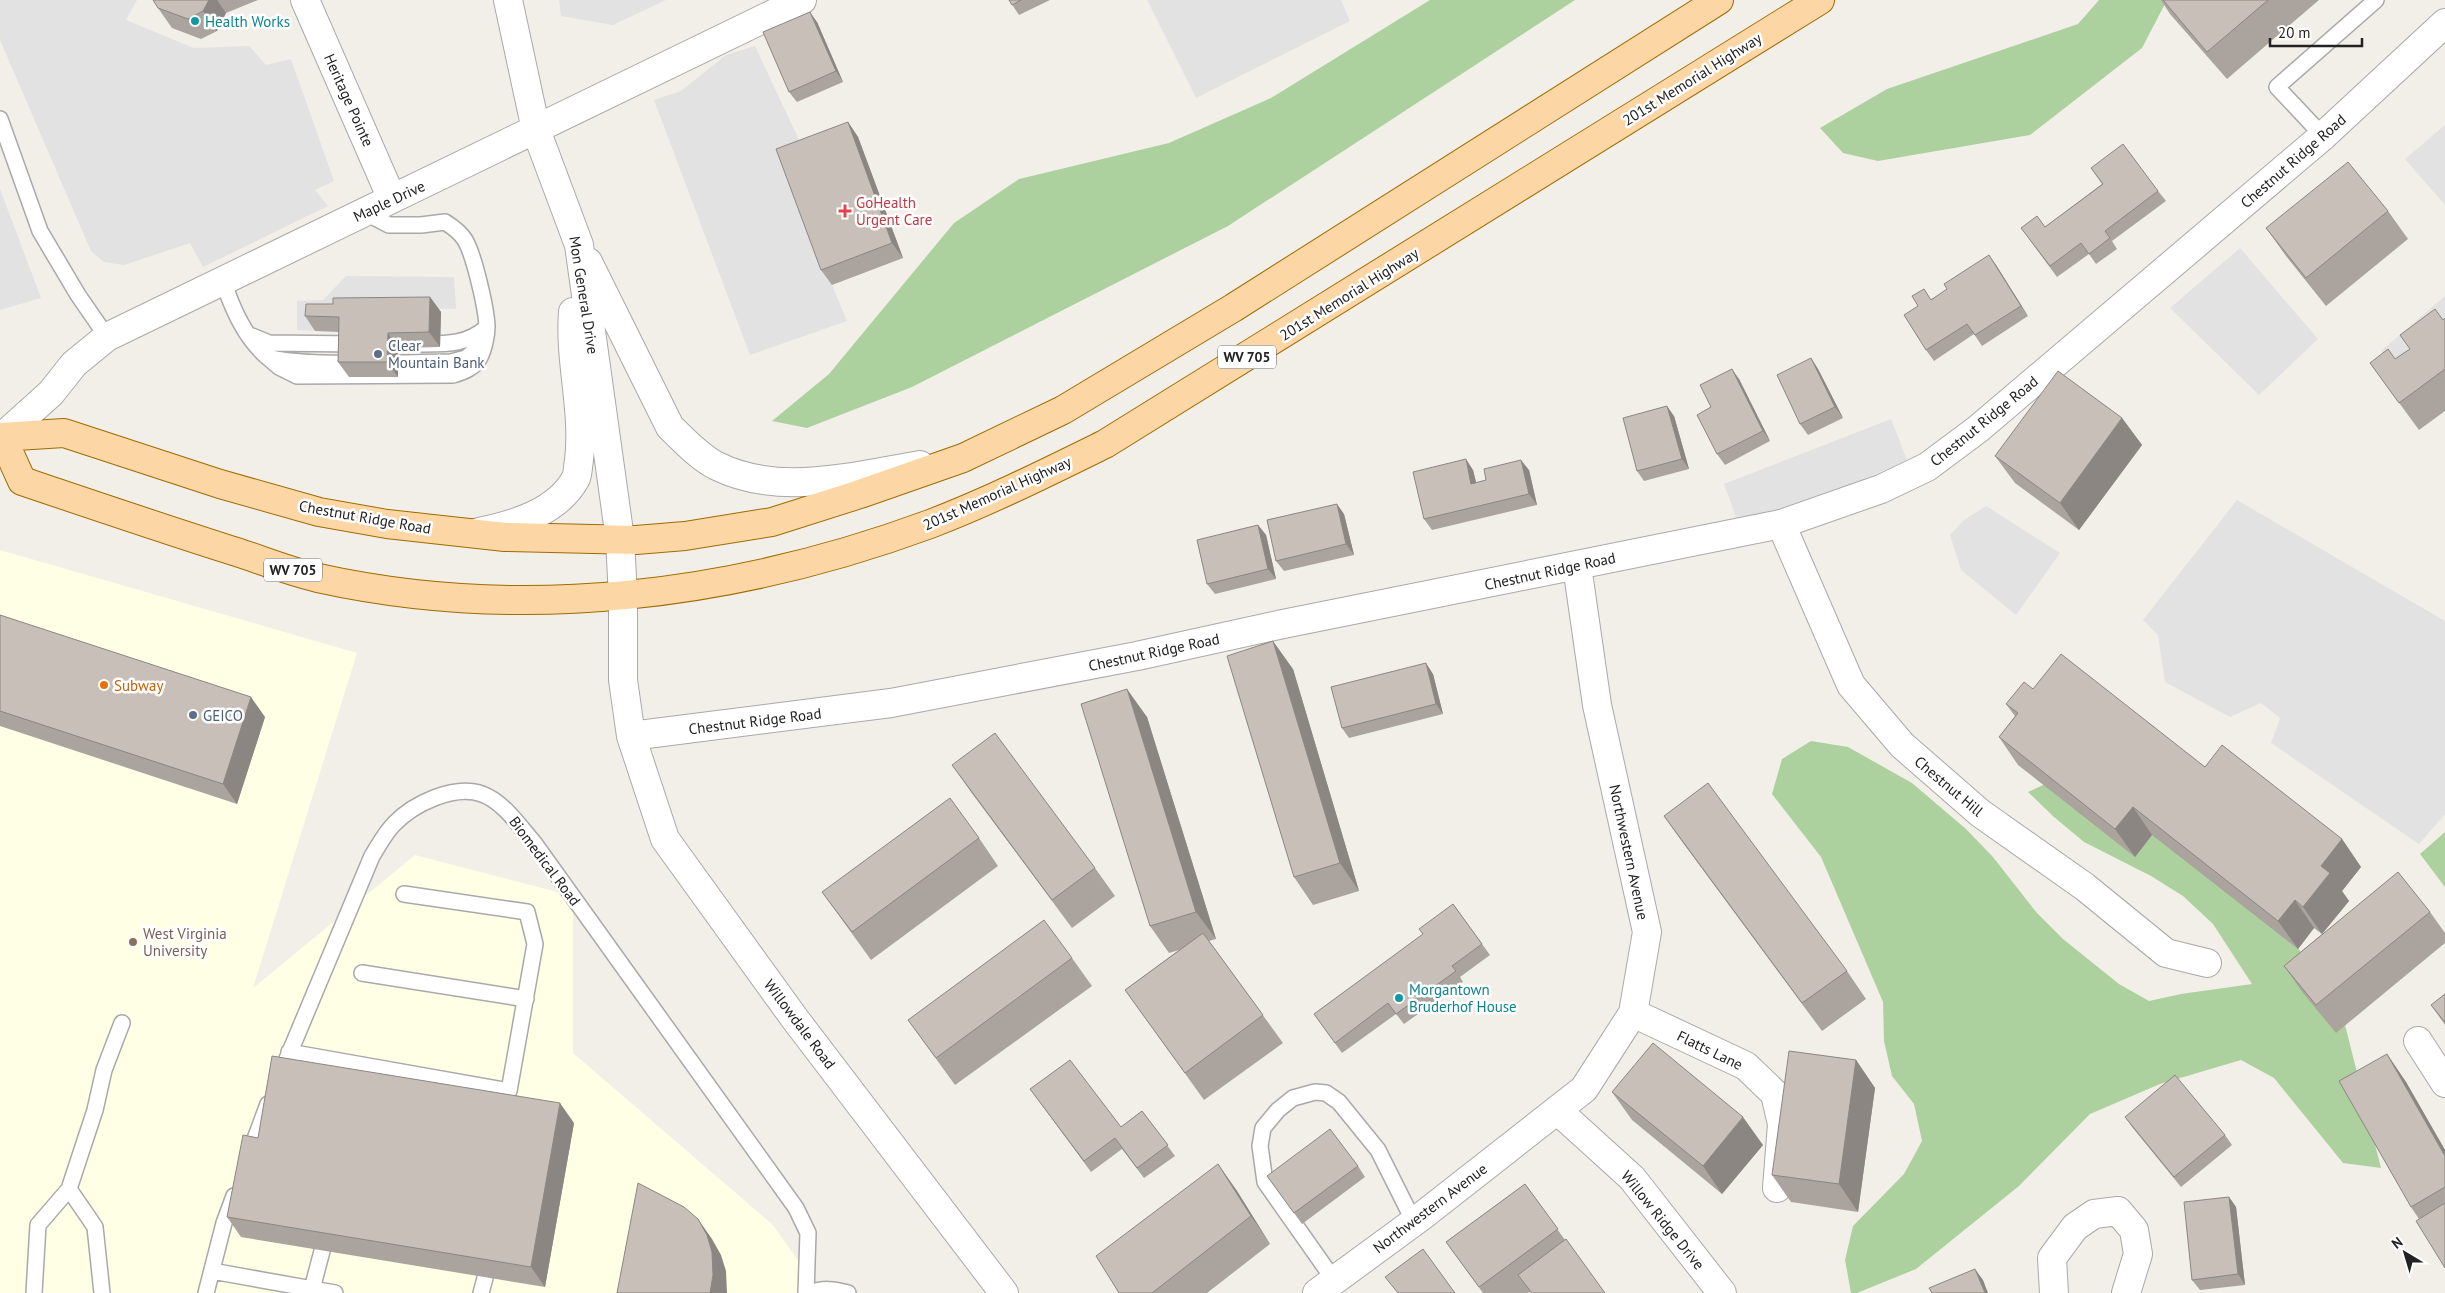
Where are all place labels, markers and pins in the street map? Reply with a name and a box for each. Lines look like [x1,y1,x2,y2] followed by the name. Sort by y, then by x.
[205,12,290,31] place label: Health Works
[189,15,201,27] marker: Health Works
[856,193,932,229] place label: GoHealth Urgent Care
[838,204,852,218] marker: GoHealth Urgent Care
[388,336,485,372] place label: Clear Mountain Bank
[372,348,384,360] marker: Clear Mountain Bank
[114,676,163,695] place label: Subway
[98,679,110,691] marker: Subway
[203,706,243,725] place label: GEICO
[187,709,199,721] marker: GEICO
[143,924,227,960] place label: West Virginia University
[127,936,139,948] marker: West Virginia University
[1409,980,1517,1016] place label: Morgantown Bruderhof House
[1393,992,1405,1004] marker: Morgantown Bruderhof House

